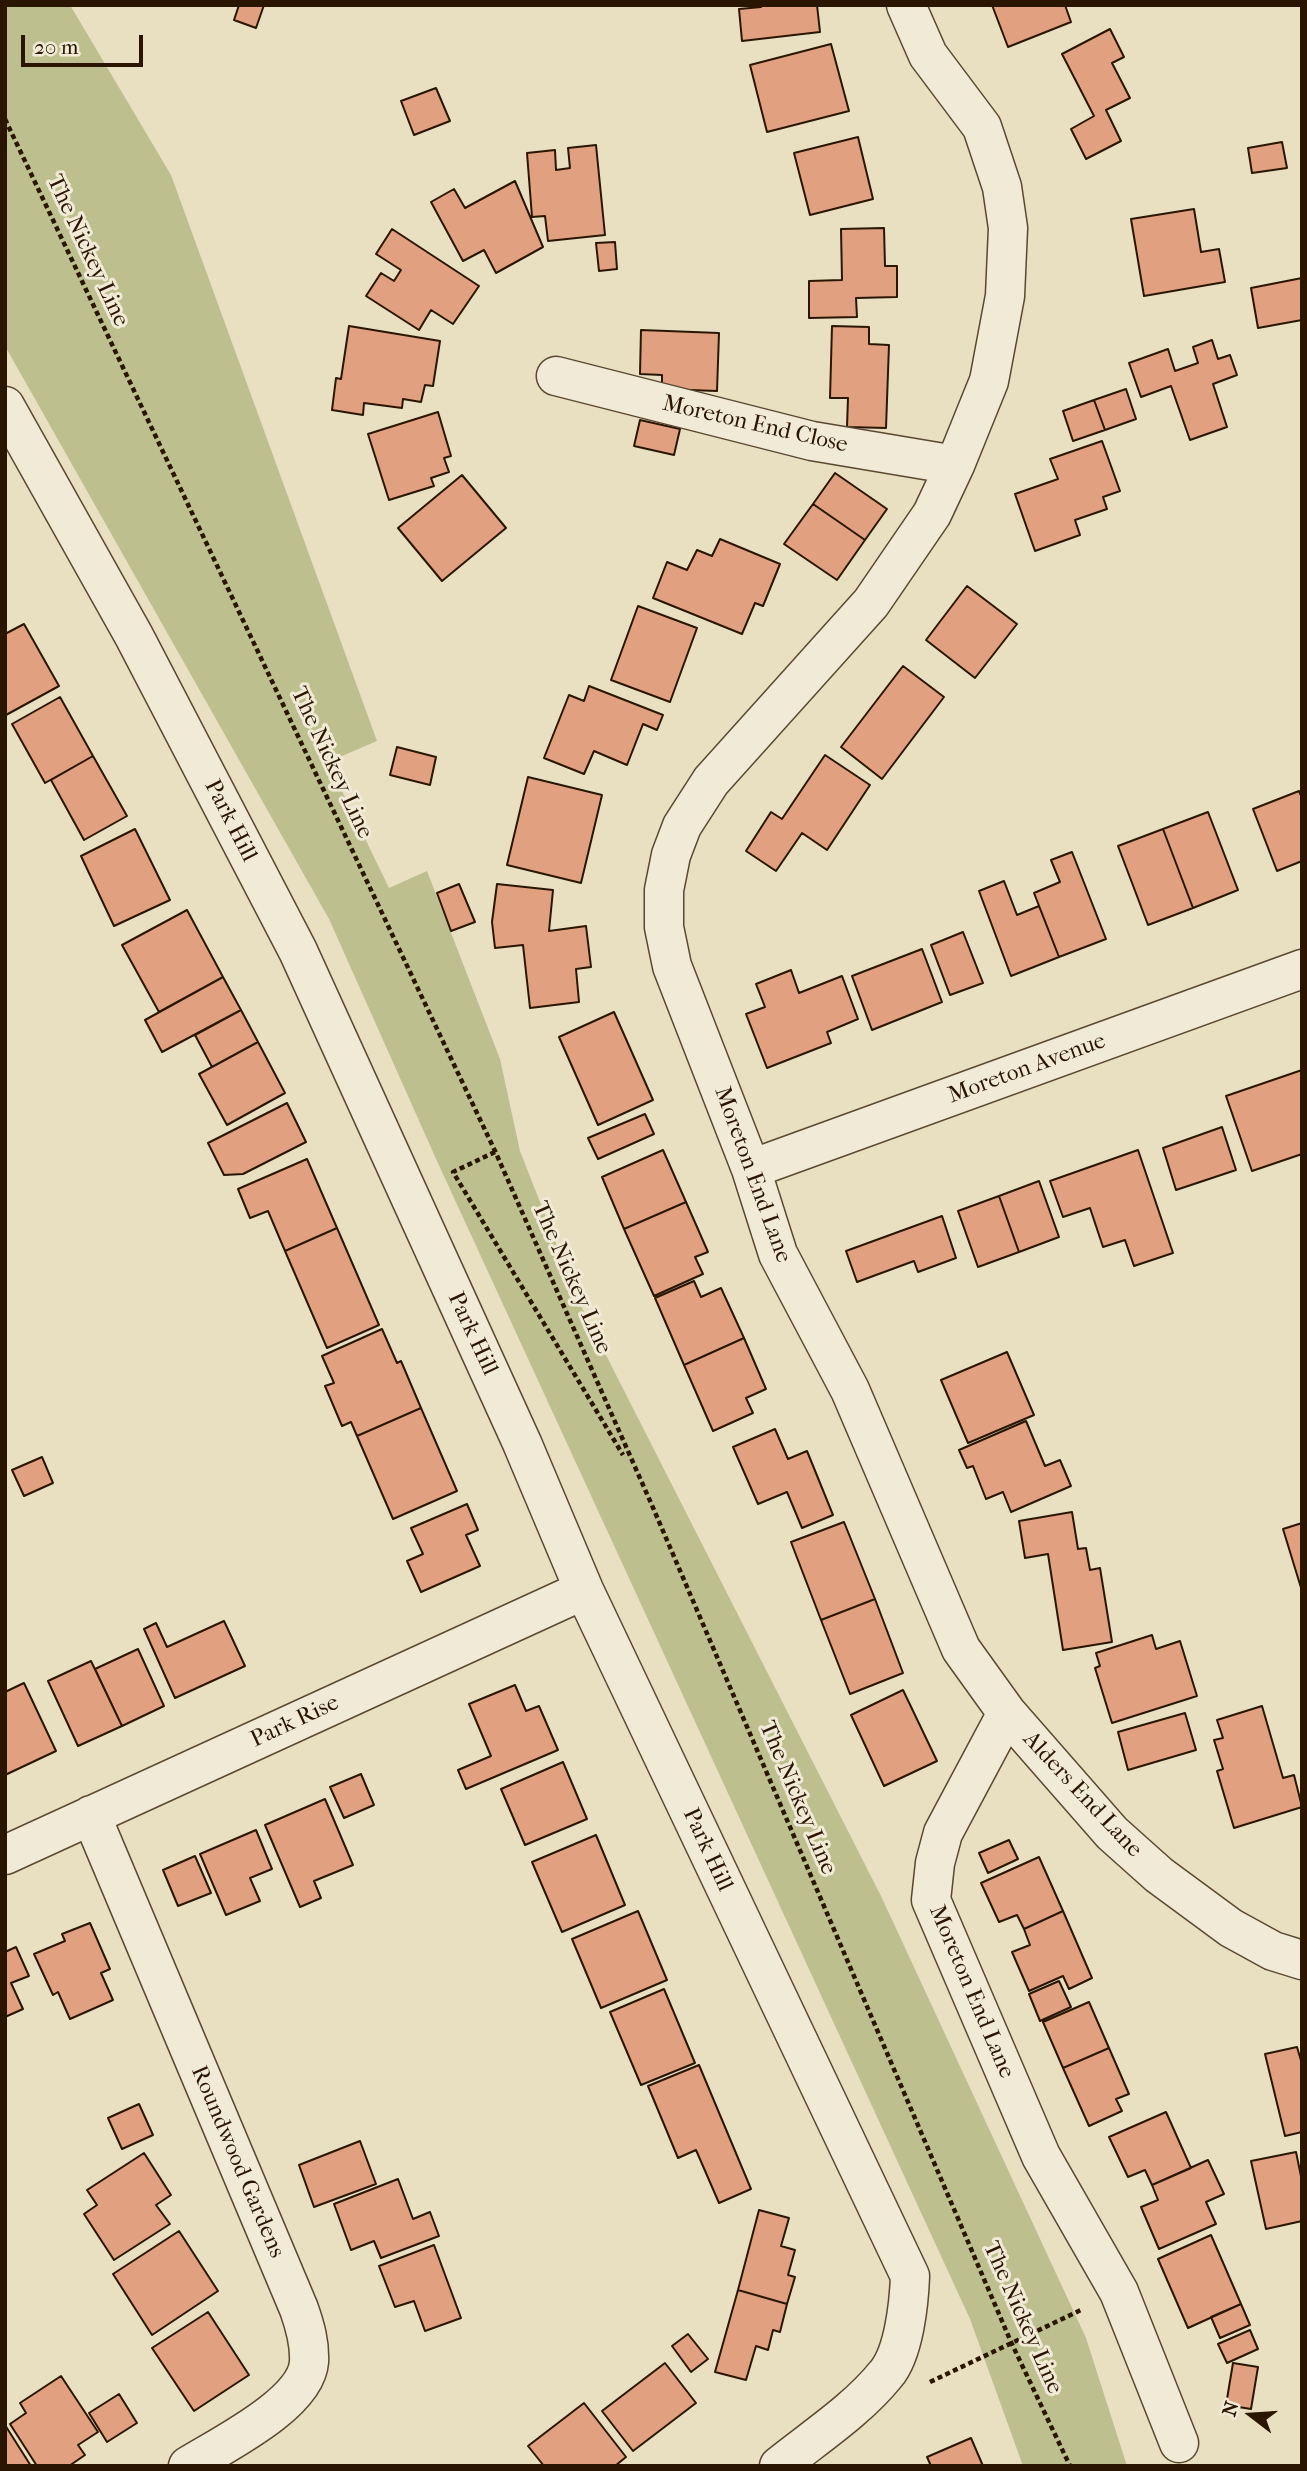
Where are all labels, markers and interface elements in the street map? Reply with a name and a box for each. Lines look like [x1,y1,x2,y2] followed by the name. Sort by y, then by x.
[24,21,147,65] scale bar
[34,35,78,59] text: 20 m
[40,171,134,331] street label: The Nickey Line
[660,390,850,460] street label: Moreton End Close
[284,683,378,843] street label: The Nickey Line
[198,775,262,867] street label: Park Hill
[945,1028,1109,1110] street label: Moreton Avenue
[707,1083,797,1267] street label: Moreton End Lane
[525,1197,617,1359] street label: The Nickey Line
[441,1288,503,1380] street label: Park Hill
[247,1690,343,1754] street label: Park Rise
[752,1717,842,1879] street label: The Nickey Line
[1017,1726,1147,1864] street label: Alders End Lane
[676,1804,738,1896] street label: Park Hill
[922,1901,1020,2083] street label: Moreton End Lane
[184,2062,290,2262] street label: Roundwood Gardens
[976,2237,1068,2399] street label: The Nickey Line
[1216,2380,1286,2450] north arrow
[1218,2399,1244,2419] text: N

